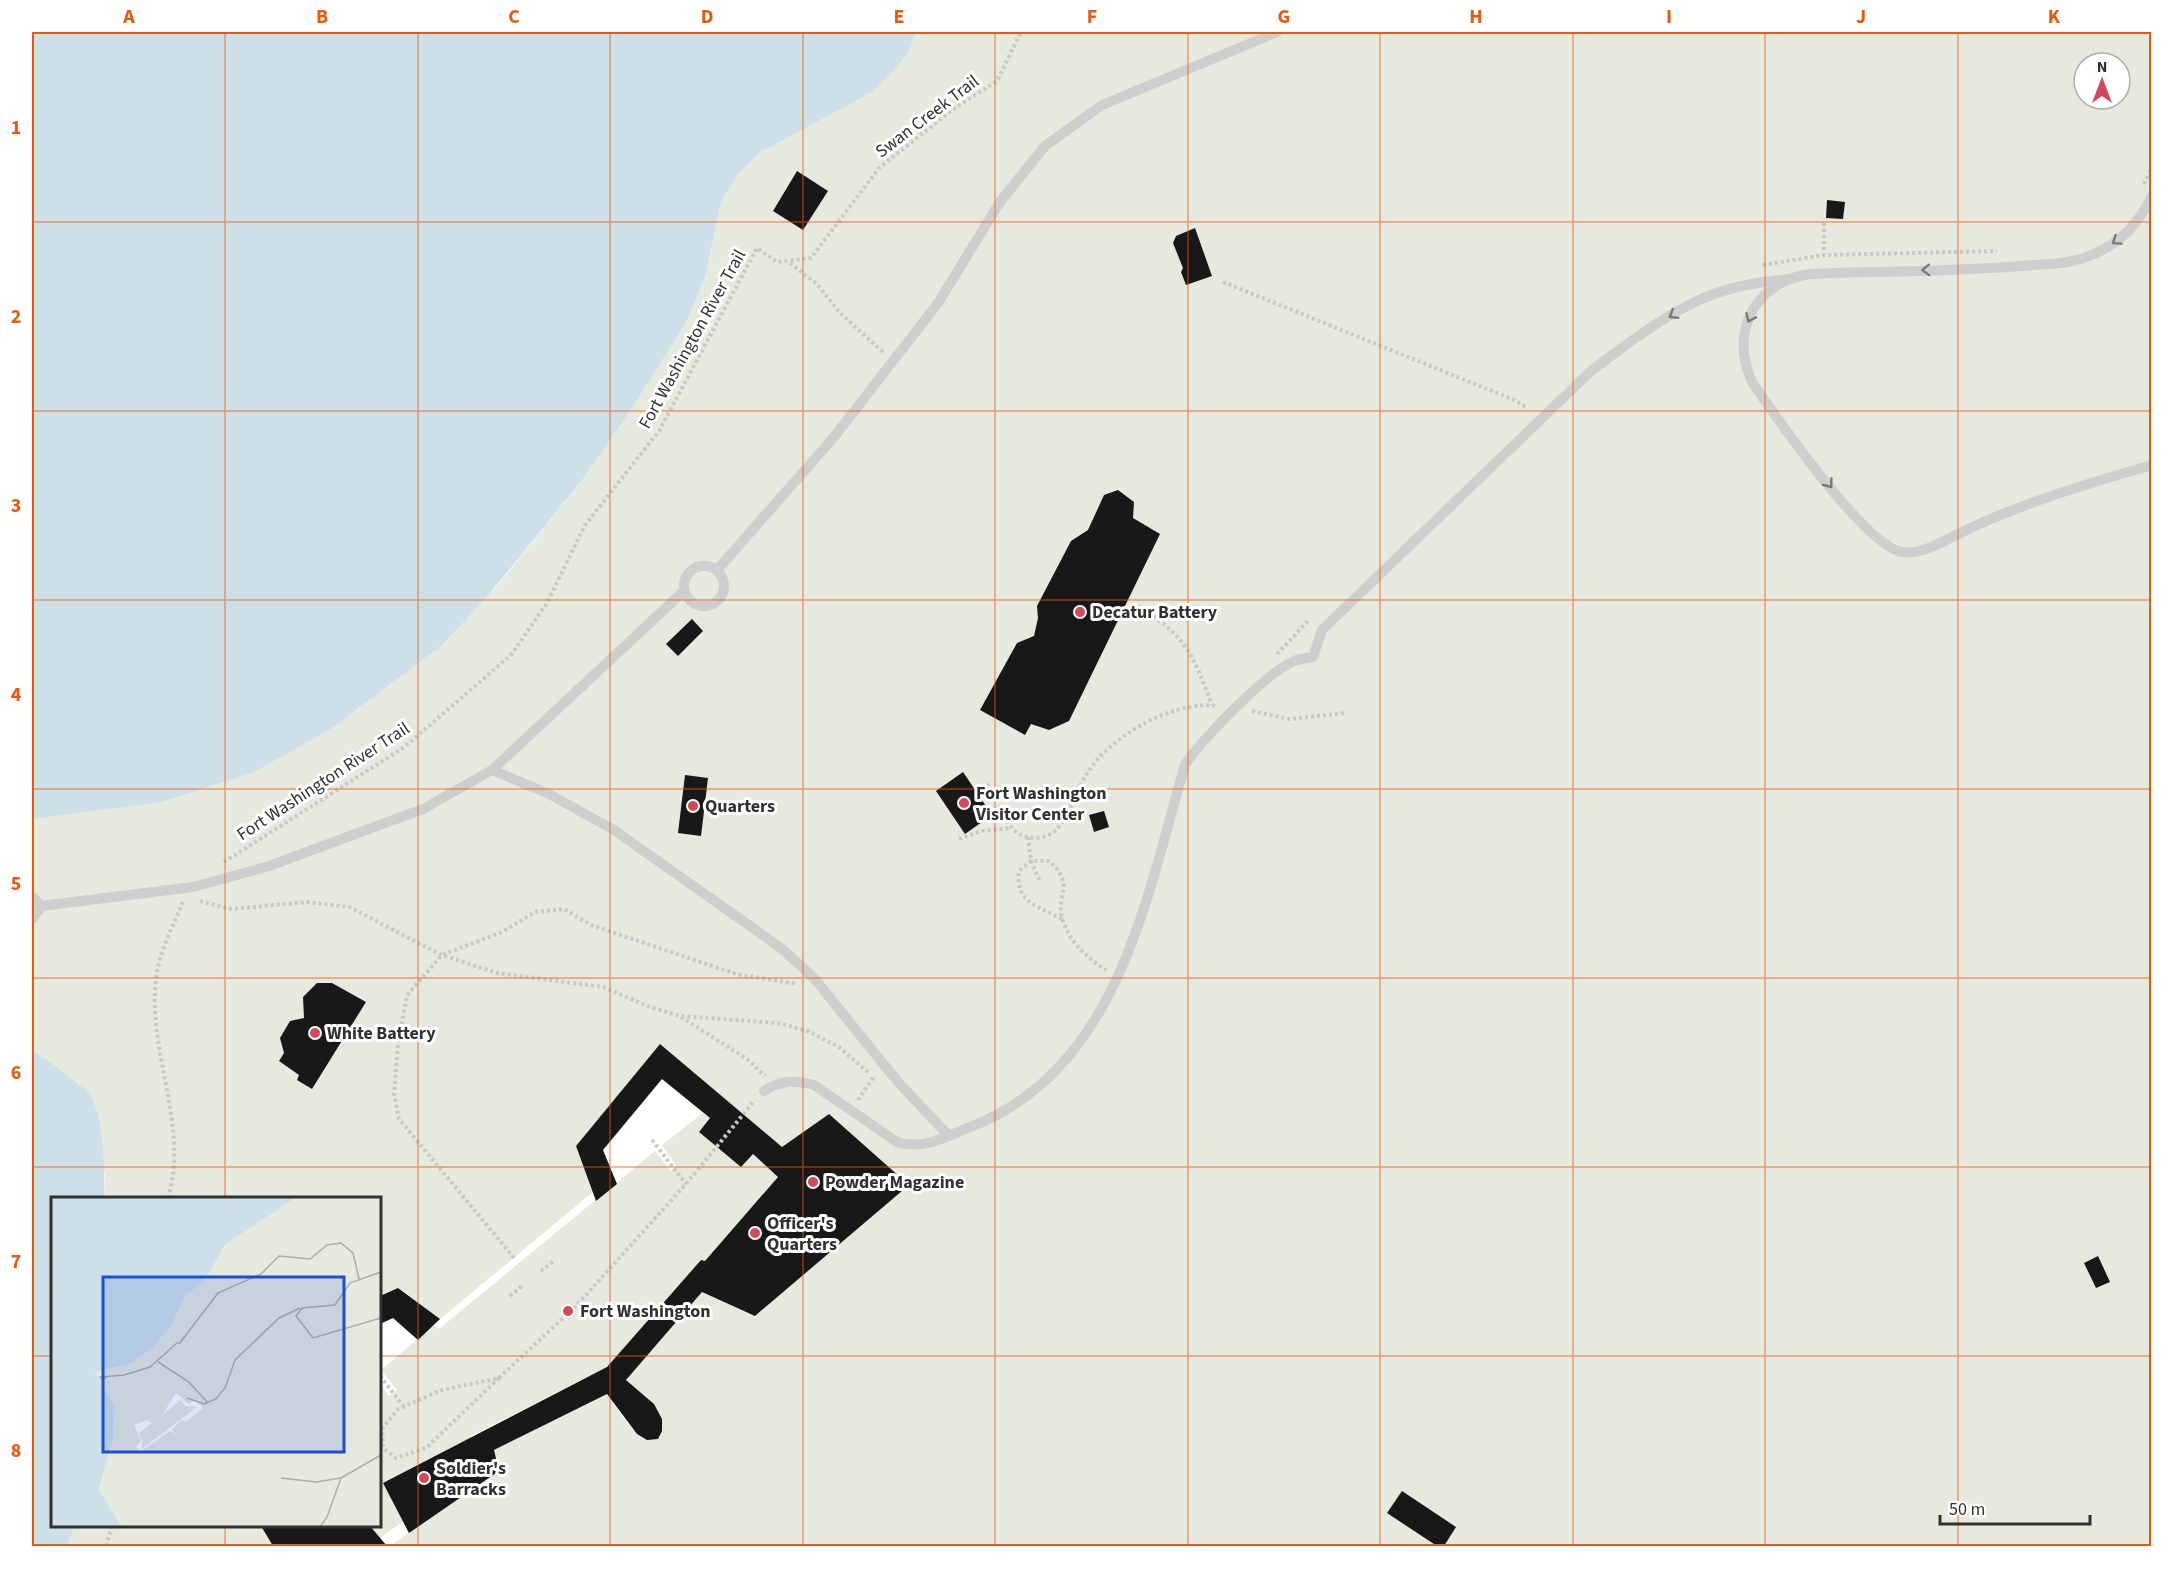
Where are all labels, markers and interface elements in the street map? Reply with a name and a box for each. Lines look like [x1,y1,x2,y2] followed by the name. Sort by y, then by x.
[122,3,135,31] text: A
[316,3,328,31] text: B
[508,3,520,31] text: C
[701,3,713,31] text: D
[894,3,904,31] text: E
[1087,3,1097,31] text: F
[1278,3,1290,31] text: G
[1469,3,1483,31] text: H
[1666,3,1672,31] text: I
[1856,3,1866,31] text: J
[2048,3,2061,31] text: K
[2072,51,2132,111] north arrow
[2097,56,2107,78] text: N
[870,69,984,164] street label: Swan Creek Trail
[11,114,21,142] text: 1
[2112,233,2122,245] one-way arrow
[633,245,752,433] street label: Fort Washington River Trail
[1922,264,1931,277] one-way arrow
[11,303,21,331] text: 2
[1669,308,1679,320] one-way arrow
[1745,311,1757,322] one-way arrow
[1822,477,1833,488] one-way arrow
[11,492,21,520] text: 3
[1092,600,1218,625] place label: Decatur Battery
[1073,605,1087,619] marker: Decatur Battery
[11,681,22,709] text: 4
[232,716,415,847] street label: Fort Washington River Trail
[975,781,1107,827] place label: Fort Washington Visitor Center
[705,794,775,819] place label: Quarters
[957,796,971,810] marker: Fort Washington Visitor Center
[686,799,700,813] marker: Quarters
[11,870,21,898] text: 5
[327,1021,436,1046] place label: White Battery
[308,1026,322,1040] marker: White Battery
[11,1059,21,1087] text: 6
[825,1170,964,1195] place label: Powder Magazine
[806,1175,820,1189] marker: Powder Magazine
[51,1197,381,1527] inset map
[767,1211,837,1257] place label: Officer's Quarters
[748,1226,762,1240] marker: Officer's Quarters
[11,1248,21,1276] text: 7
[580,1299,711,1324] place label: Fort Washington
[561,1304,575,1318] marker: Fort Washington
[11,1437,21,1465] text: 8
[436,1456,506,1502] place label: Soldier's Barracks
[417,1471,431,1485] marker: Soldier's Barracks
[1940,1488,2090,1526] scale bar
[1949,1497,1985,1522] text: 50 m

